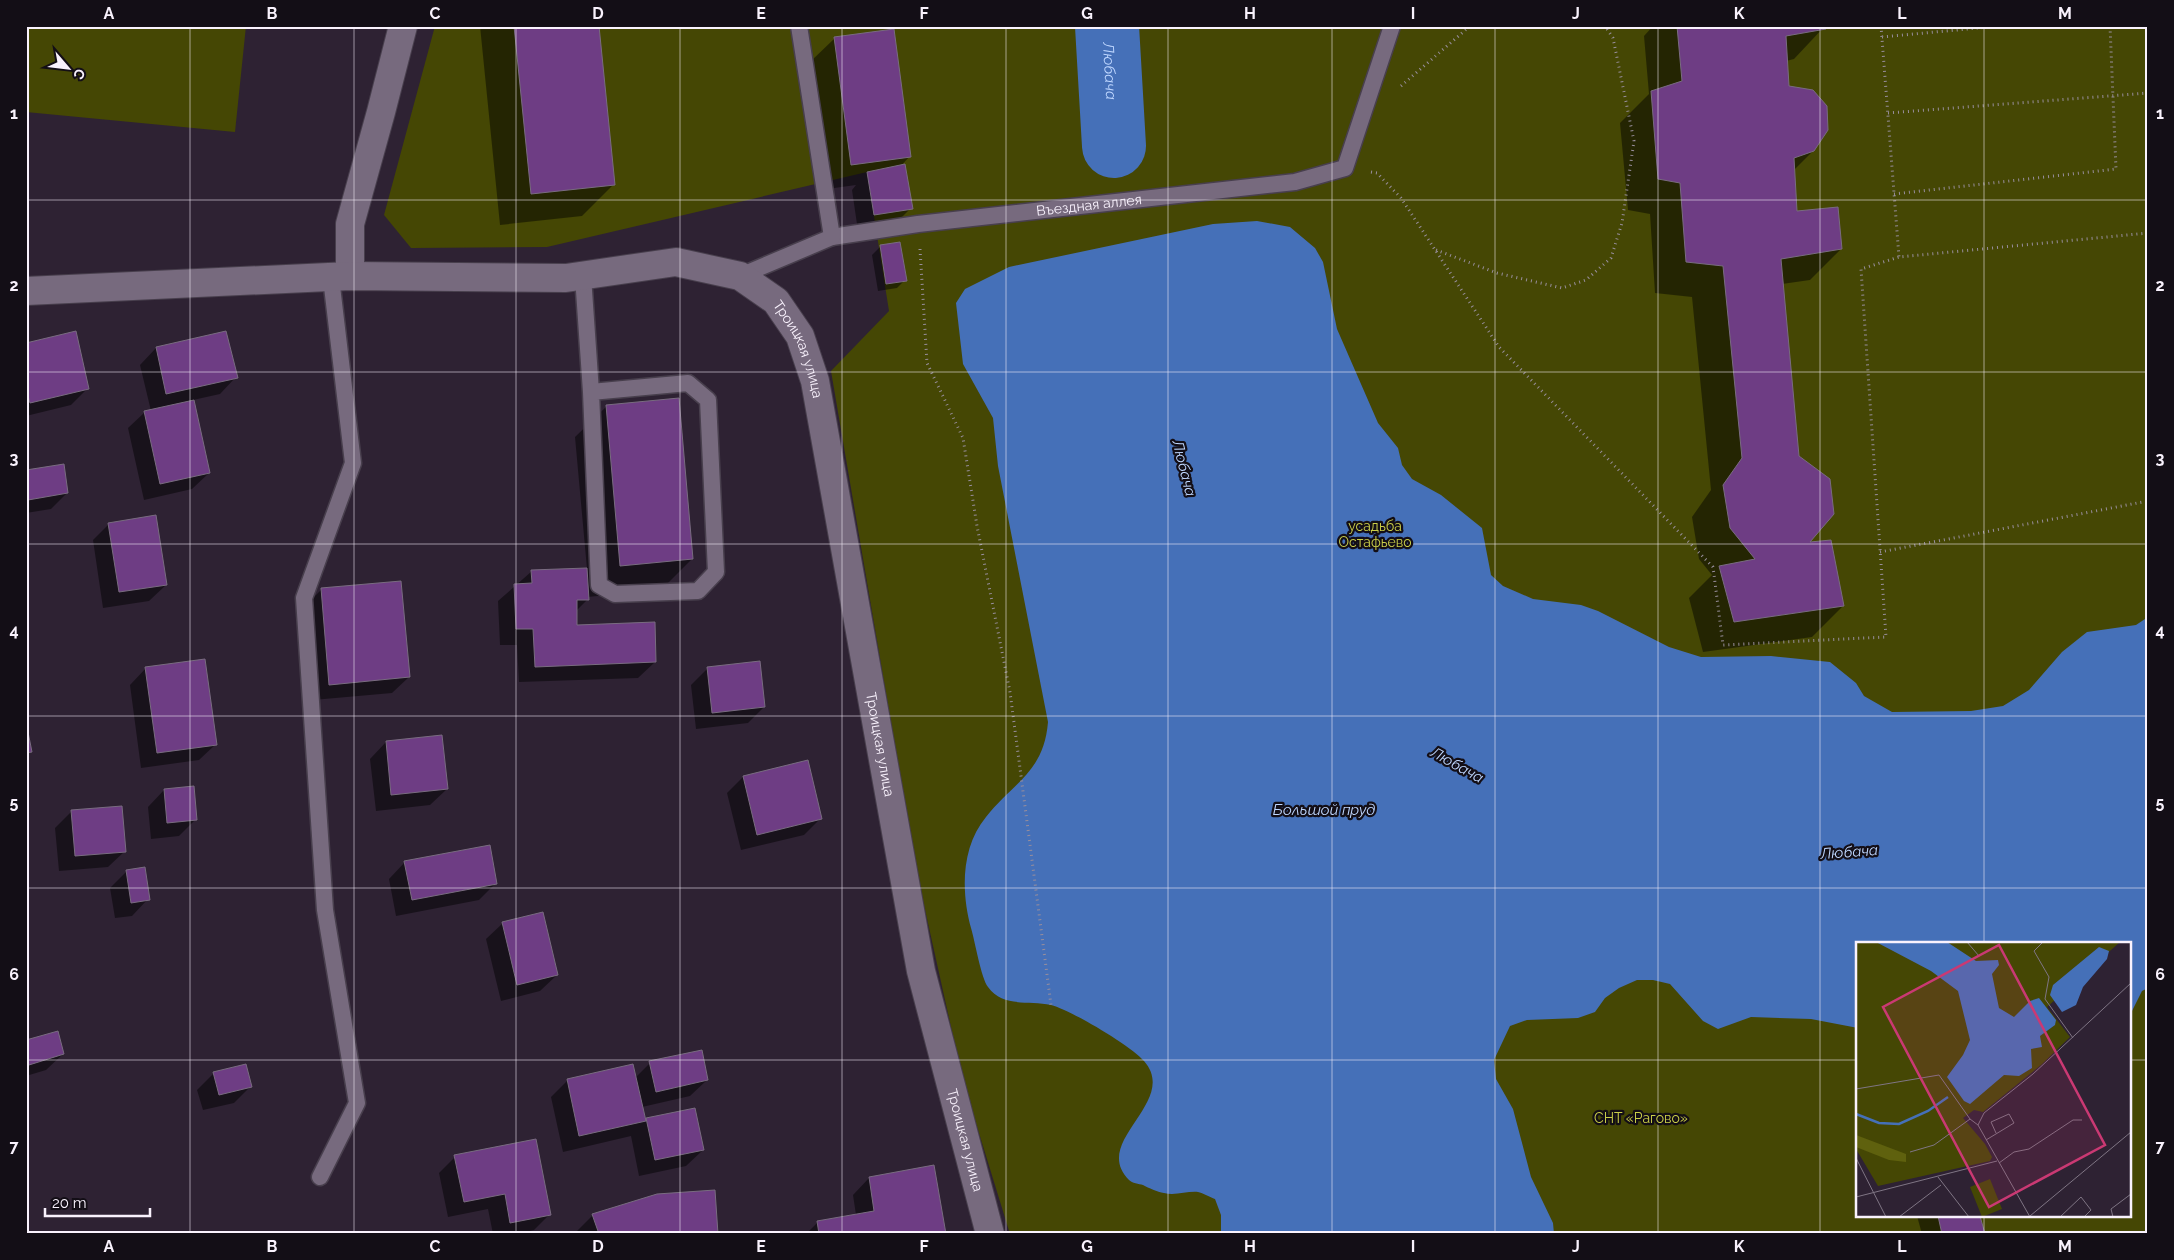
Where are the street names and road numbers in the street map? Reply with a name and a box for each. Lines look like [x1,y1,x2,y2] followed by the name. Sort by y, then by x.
[1035,191,1143,219] street label: Въездная аллея
[770,298,826,399] street label: Троицкая улица
[863,691,898,798] street label: Троицкая улица
[944,1087,987,1193] street label: Троицкая улица

